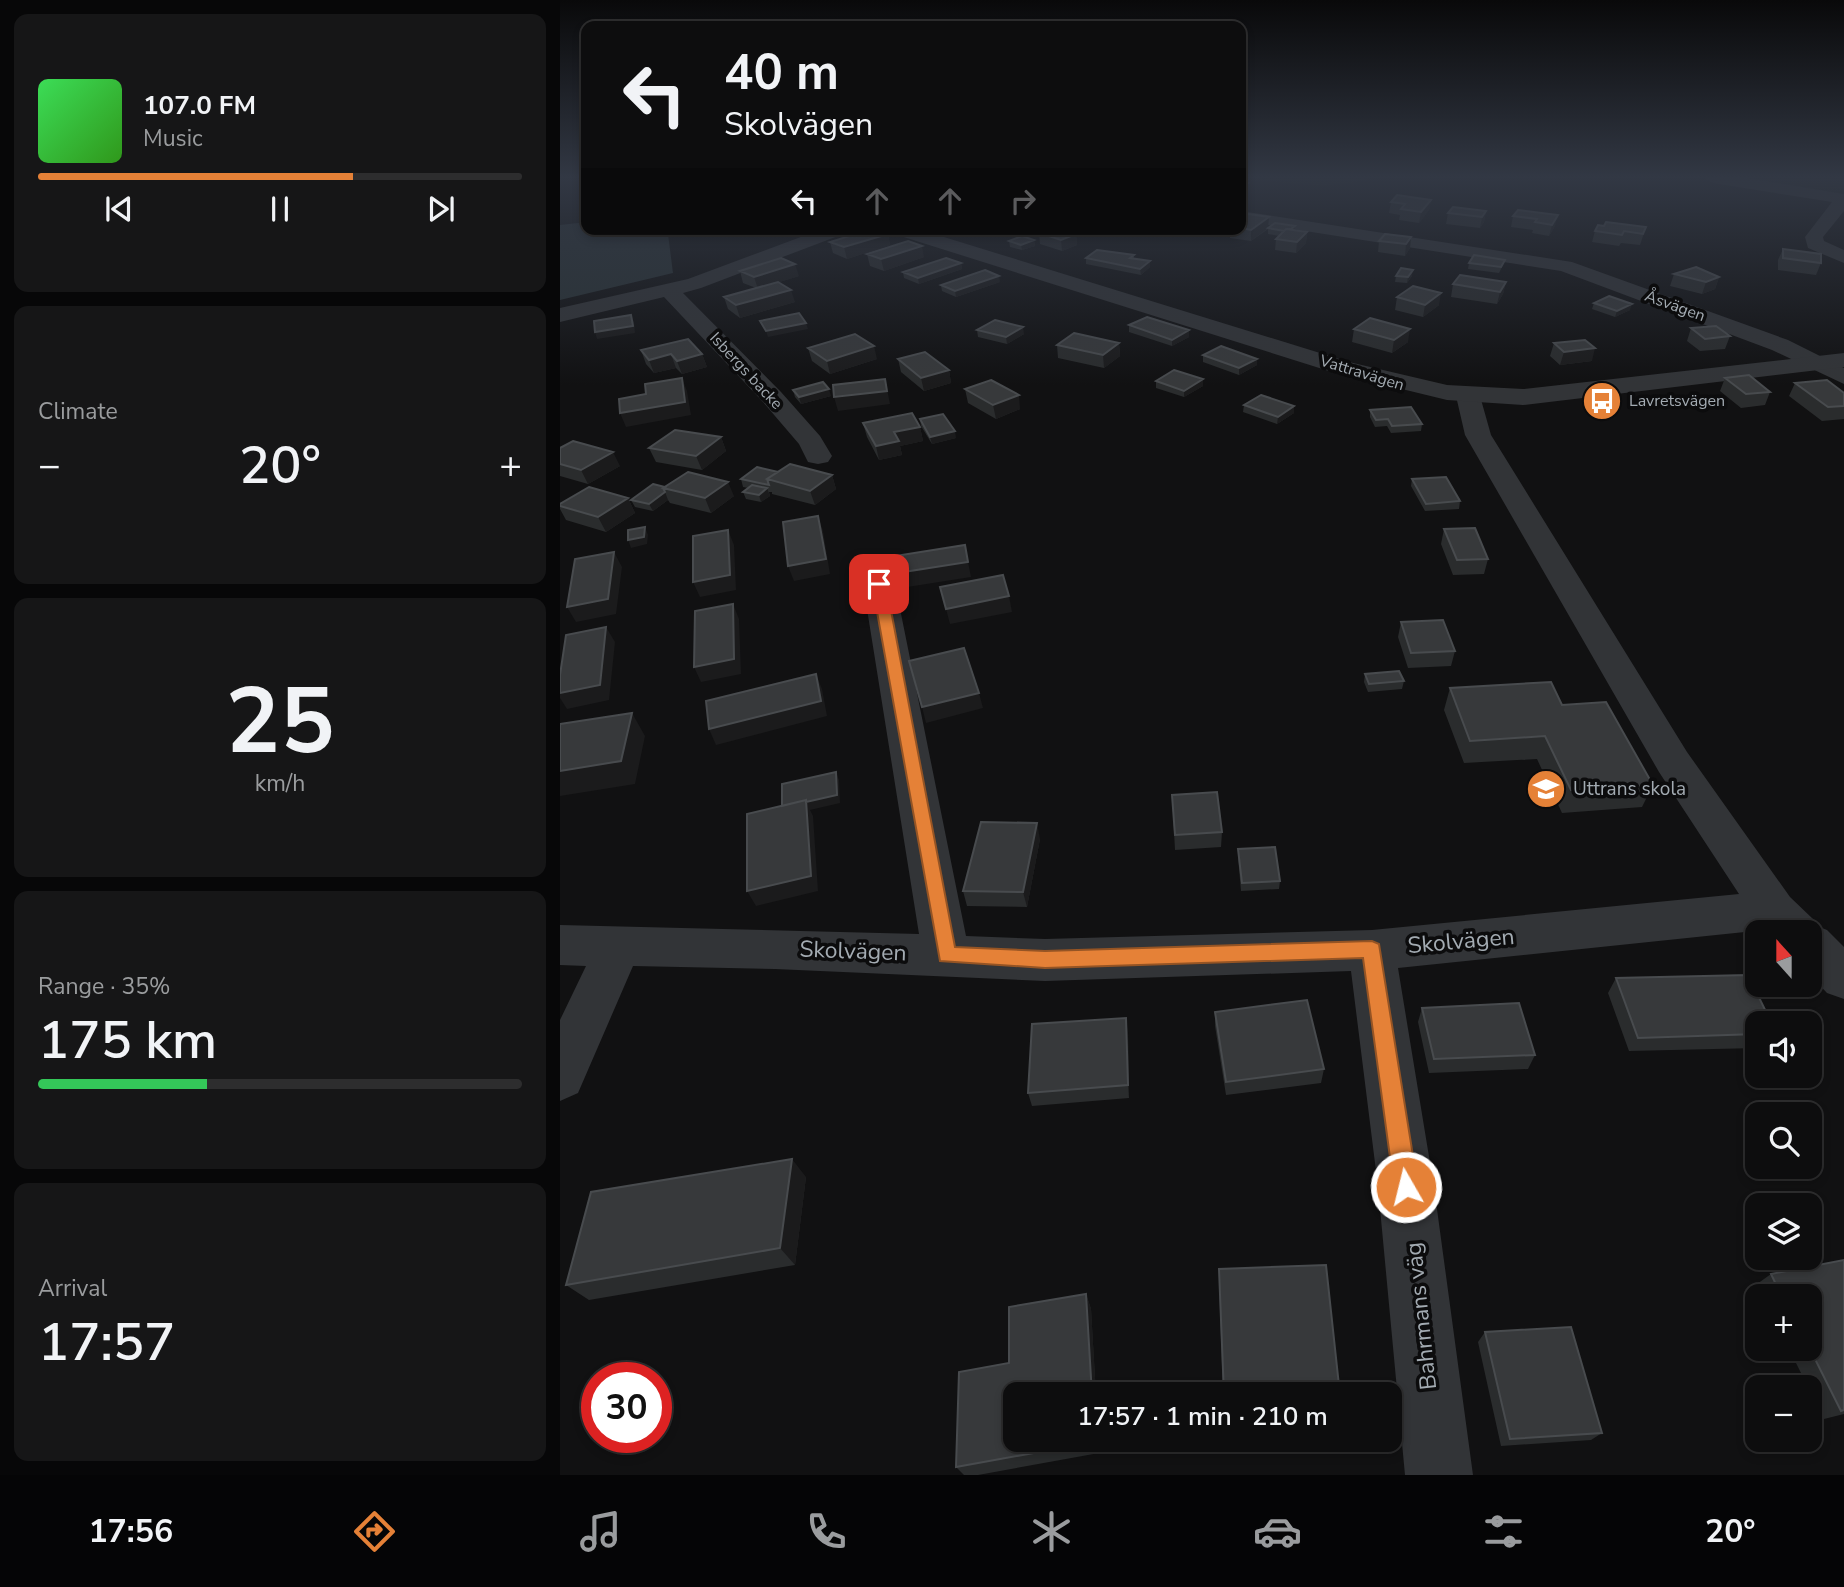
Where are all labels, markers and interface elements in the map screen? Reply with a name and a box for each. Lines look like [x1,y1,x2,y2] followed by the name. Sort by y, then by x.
[724,39,839,106] text: 40 m
[609,49,700,140] icon: left
[143,88,256,123] text: 107.0 FM
[724,103,873,146] text: Skolvägen
[143,123,203,154] text: Music
[785,182,823,220] icon: left
[858,182,896,220] icon: ahead
[931,182,969,220] icon: ahead
[1004,182,1042,220] icon: right
[100,190,138,228] icon: previous
[261,190,299,228] icon: pause
[422,190,460,228] icon: next
[1642,285,1708,327] street label: Åsvägen
[705,328,787,414] street label: Isbergs backe
[1316,349,1407,396] street label: Vattravägen
[1581,380,1623,422] bus stop icon: Lavretsvägen
[1629,390,1725,412] place label: Lavretsvägen
[38,396,118,427] text: Climate
[239,430,321,501] text: 20°
[38,440,61,491] text: −
[499,440,522,491] text: +
[849,554,909,614] pin
[860,565,898,603] icon: arrive
[225,660,335,784] text: 25
[255,768,305,799] text: km/h
[1525,768,1567,810] school or university icon: Uttrans skola
[1573,776,1686,802] place label: Uttrans skola
[1745,920,1822,998] north arrow
[1745,920,1822,1452] map controls
[1406,921,1516,961] street label: Skolvägen
[799,934,907,968] street label: Skolvägen
[38,971,170,1002] text: Range · 35%
[38,1005,217,1076] text: 175 km
[1745,1011,1822,1088] button: sound
[1745,1102,1822,1179] button: search
[1369,1150,1443,1224] position arrow
[1745,1193,1822,1270] button: layers
[1398,1241,1444,1391] street label: Bahrmans väg
[38,1273,107,1304] text: Arrival
[1745,1284,1822,1361] button: +
[38,1307,175,1378] text: 17:57
[581,1362,672,1453] speed limit sign: 30
[1745,1375,1822,1452] button: −
[1077,1399,1328,1434] text: 17:57 · 1 min · 210 m
[350,1507,399,1556] icon: directions
[576,1507,625,1556] icon: music
[802,1507,851,1556] icon: phone
[1027,1507,1076,1556] icon: climate
[1253,1507,1302,1556] icon: car
[1479,1507,1528,1556] icon: filters
[88,1510,173,1553] text: 17:56
[1705,1510,1755,1553] text: 20°

